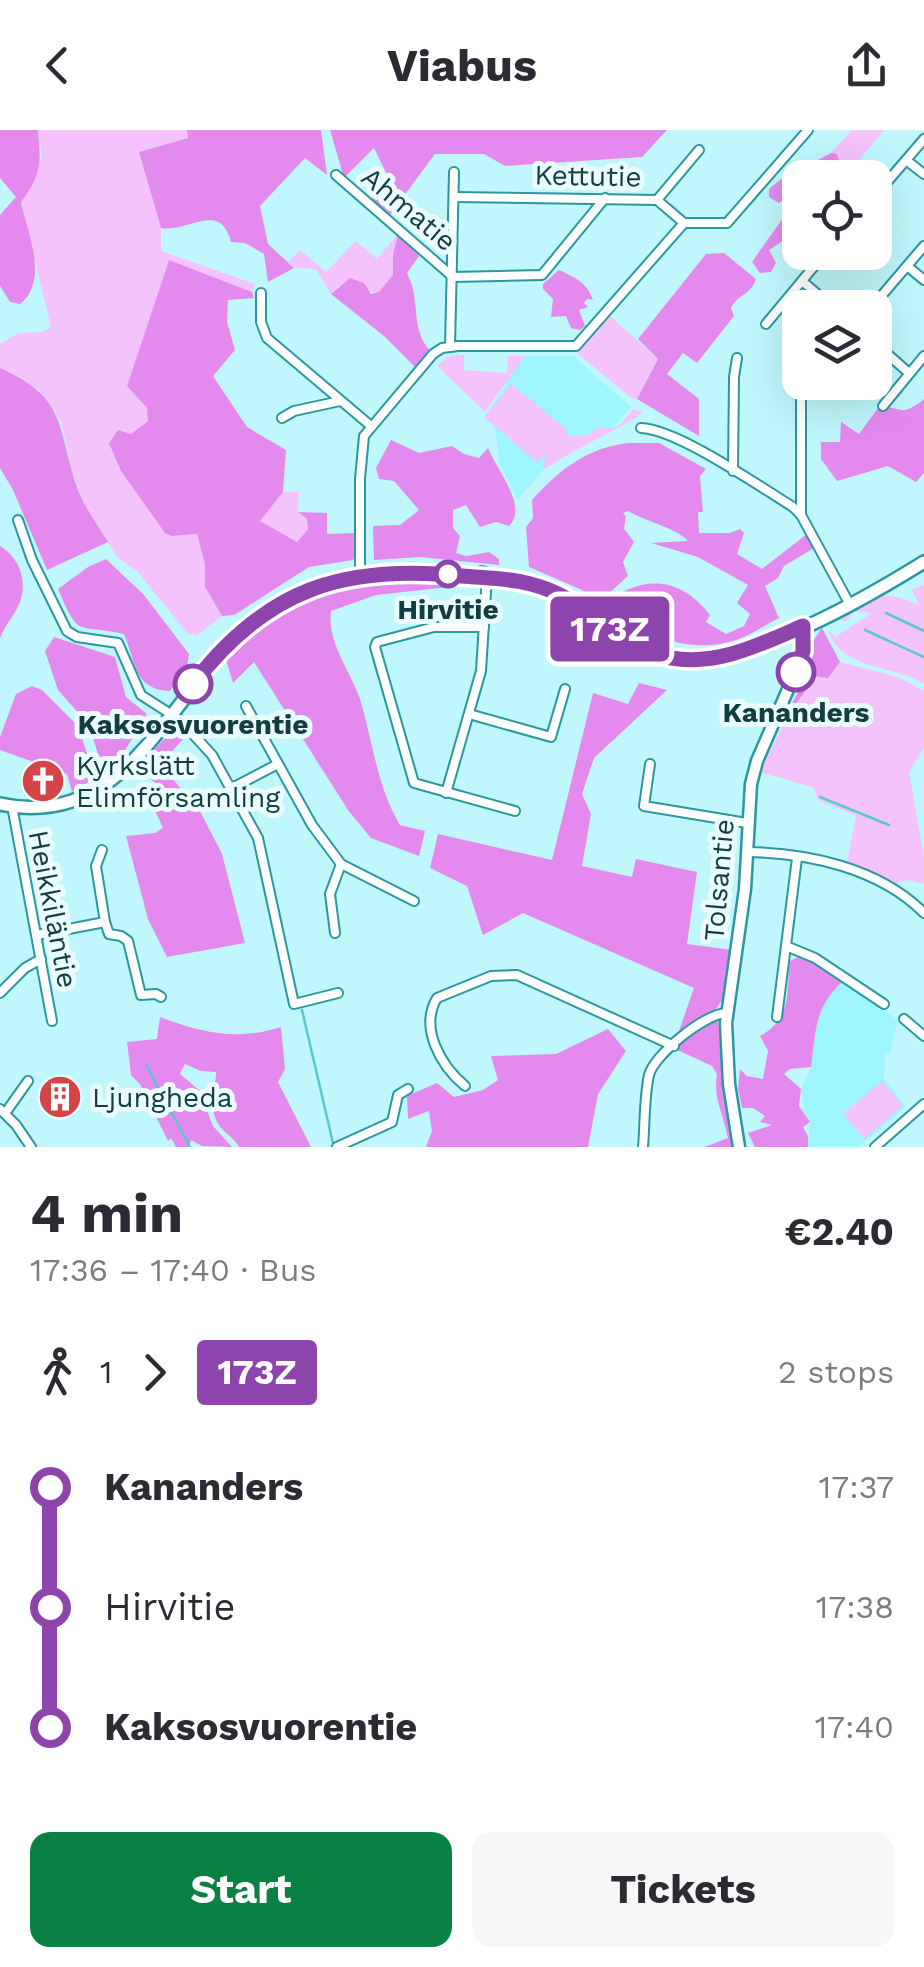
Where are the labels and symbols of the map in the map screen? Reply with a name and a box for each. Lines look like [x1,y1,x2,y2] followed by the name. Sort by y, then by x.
[534,159,642,193] street label: Kettutie
[355,160,463,258] street label: Ahmatie
[435,561,461,587] marker: Hirvitie
[397,593,499,626] place label: Hirvitie
[540,596,680,662] line badge: 173Z
[777,653,815,691] marker: Kananders
[174,665,212,703] marker: Kaksosvuorentie
[723,696,870,729] place label: Kananders
[78,708,308,741] place label: Kaksosvuorentie
[76,749,280,814] place label: Kyrkslätt Elimförsamling
[20,758,66,804] church icon: Kyrkslätt Elimförsamling
[697,818,741,942] street label: Tolsantie
[22,827,84,991] street label: Heikkiläntie
[37,1074,83,1120] building icon: Ljungheda
[92,1081,233,1114] place label: Ljungheda

